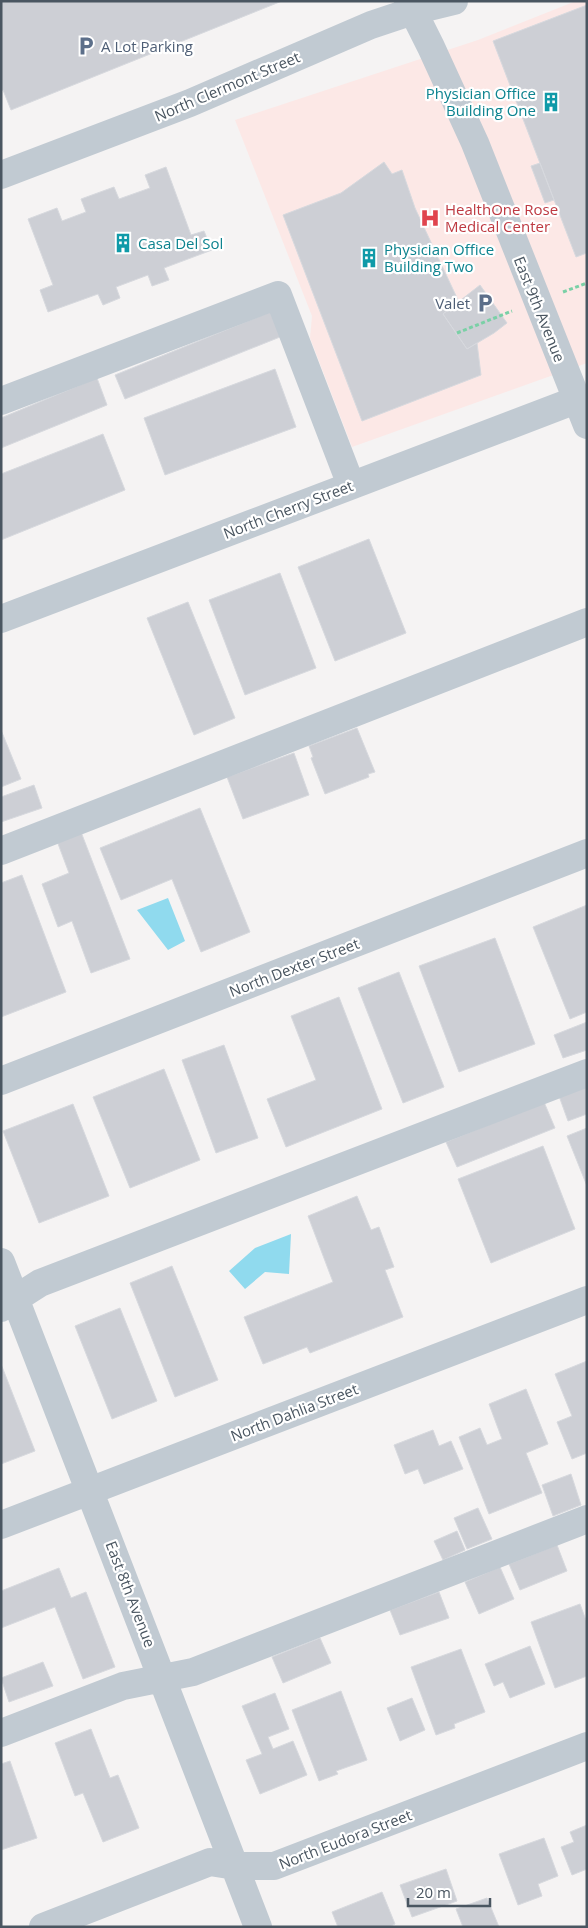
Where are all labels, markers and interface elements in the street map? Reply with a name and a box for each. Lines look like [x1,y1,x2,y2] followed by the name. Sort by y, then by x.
[75,35,97,57] parking icon: A Lot Parking
[101,36,193,56] place label: A Lot Parking
[151,46,303,126] street label: North Clermont Street
[426,83,536,120] place label: Physician Office Building One
[540,91,562,113] building icon: Physician Office Building One
[445,199,558,236] place label: HealthOne Rose Medical Center
[419,207,441,229] hospital icon: HealthOne Rose Medical Center
[112,232,134,254] building icon: Casa Del Sol
[138,233,223,253] place label: Casa Del Sol
[384,239,494,276] place label: Physician Office Building Two
[358,247,380,269] building icon: Physician Office Building Two
[510,253,570,365] street label: East 9th Avenue
[474,292,496,314] parking icon: Valet
[435,293,470,313] place label: Valet
[220,475,356,543] street label: North Cherry Street
[226,933,362,1001] street label: North Dexter Street
[227,1378,361,1446] street label: North Dahlia Street
[102,1538,160,1650] street label: East 8th Avenue
[276,1804,414,1874] street label: North Eudora Street
[408,1876,490,1908] scale bar
[416,1882,451,1902] text: 20 m

